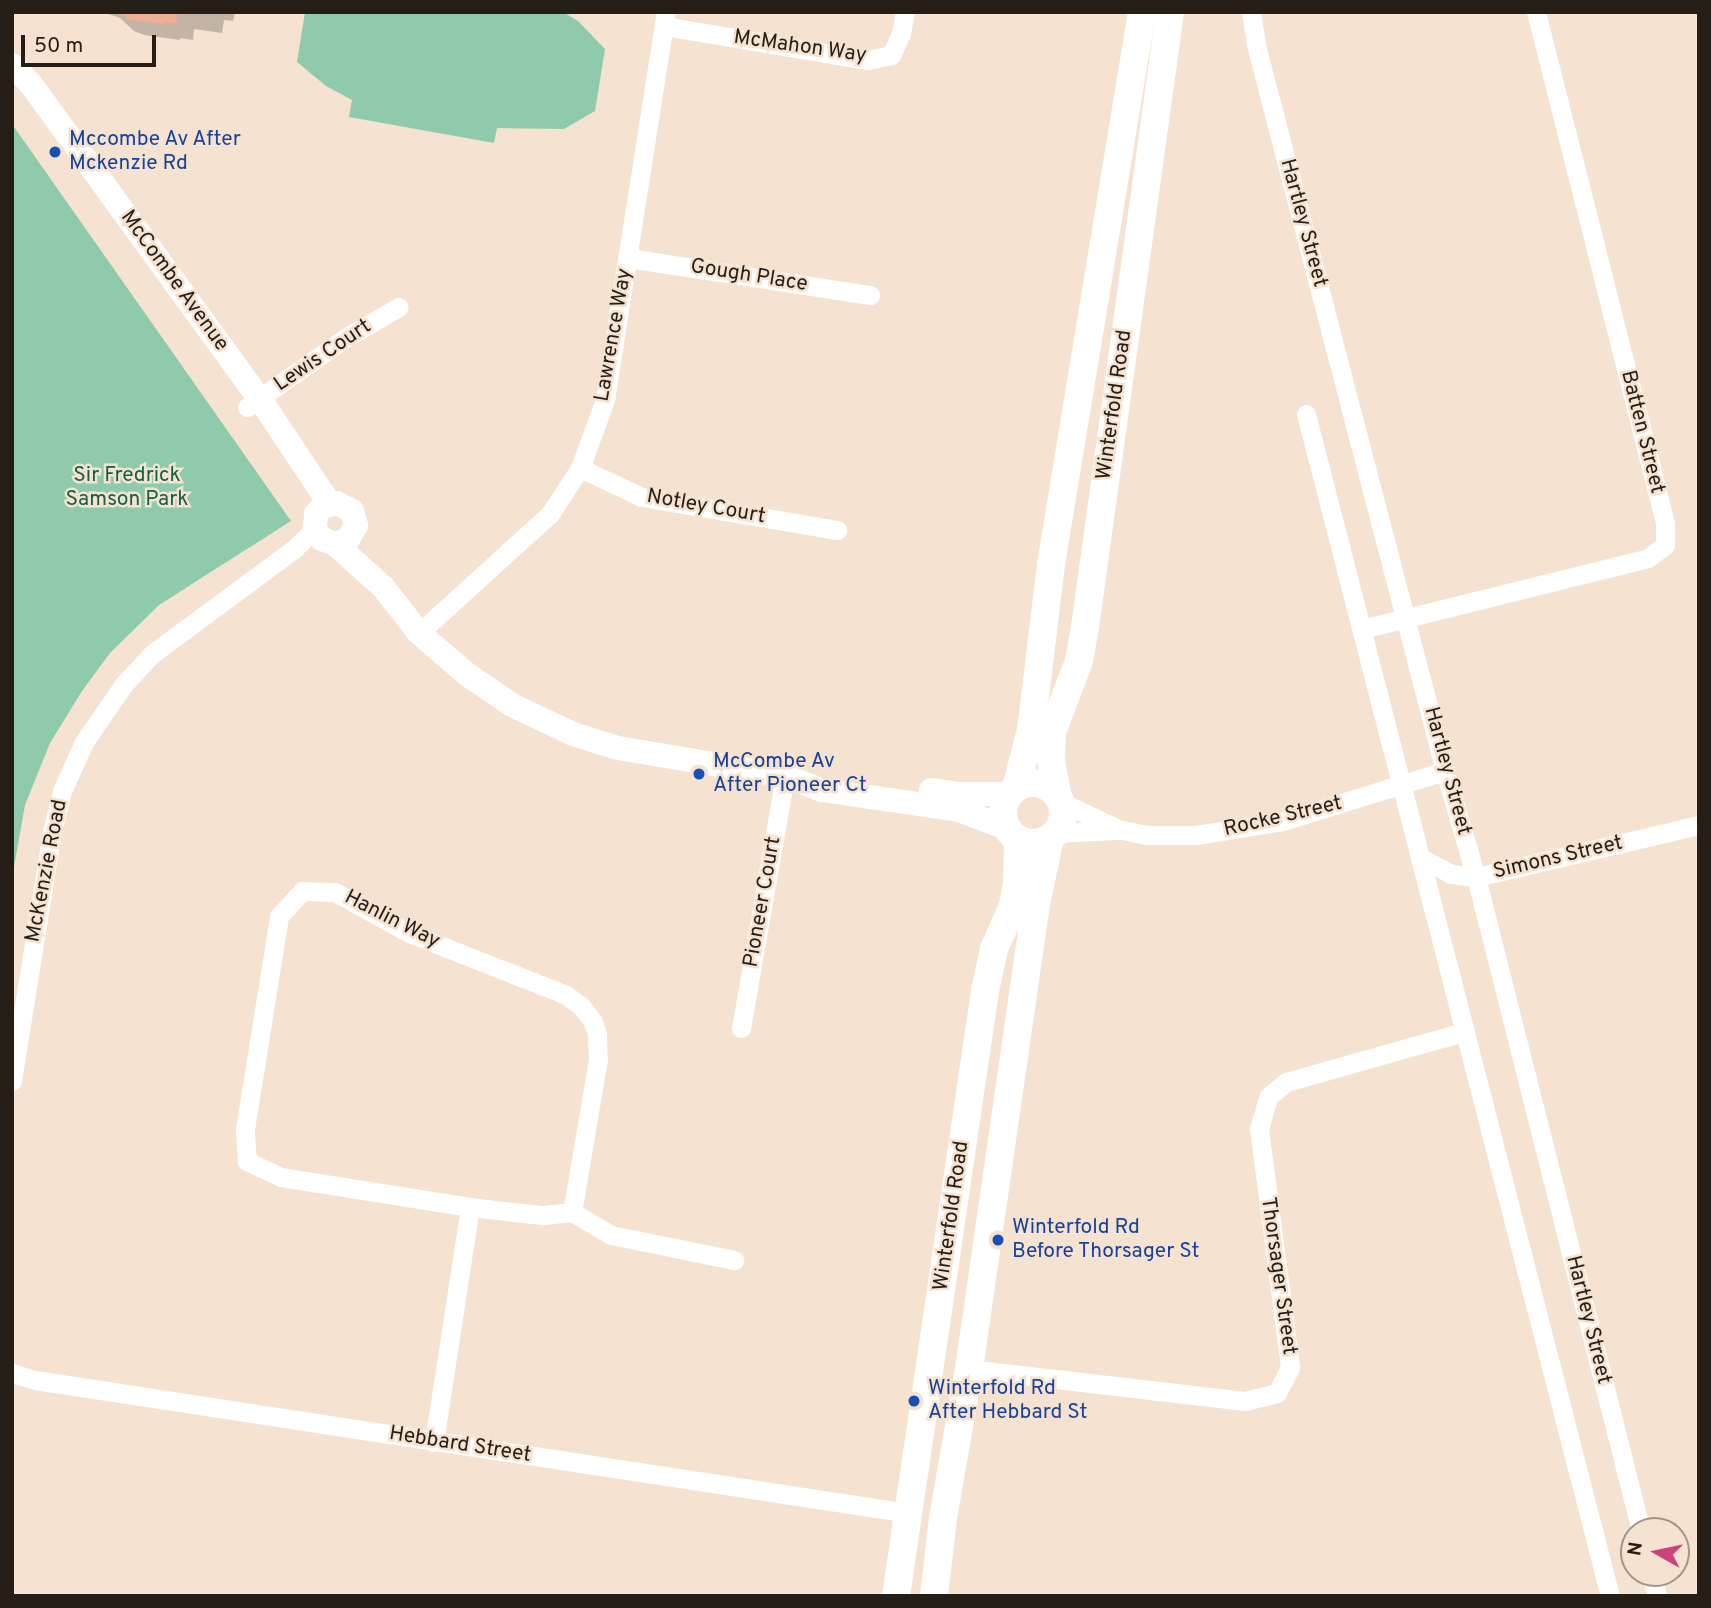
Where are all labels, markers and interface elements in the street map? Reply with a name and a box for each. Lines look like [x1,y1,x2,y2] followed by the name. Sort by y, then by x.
[24,21,159,65] scale bar
[732,25,868,69] street label: McMahon Way
[34,33,83,60] text: 50 m
[69,127,243,177] place label: Mccombe Av After Mckenzie Rd
[47,144,63,160] marker: Mccombe Av After Mckenzie Rd
[1274,156,1332,290] street label: Hartley Street
[114,205,234,357] street label: McCombe Avenue
[688,254,810,298] street label: Gough Place
[590,266,638,404] street label: Lawrence Way
[270,314,376,398] street label: Lewis Court
[1092,328,1138,482] street label: Winterfold Road
[1615,368,1669,496] street label: Batten Street
[65,463,189,513] park label: Sir Fredrick Samson Park
[645,484,767,530] street label: Notley Court
[1418,704,1476,838] street label: Hartley Street
[713,749,867,799] place label: McCombe Av After Pioneer Ct
[691,766,707,782] marker: McCombe Av After Pioneer Ct
[1221,791,1345,843] street label: Rocke Street
[21,797,73,945] street label: McKenzie Road
[1491,831,1625,885] street label: Simons Street
[739,835,787,969] street label: Pioneer Court
[340,885,444,955] street label: Hanlin Way
[929,1139,975,1293] street label: Winterfold Road
[1254,1195,1302,1357] street label: Thorsager Street
[1012,1215,1200,1265] place label: Winterfold Rd Before Thorsager St
[990,1232,1006,1248] marker: Winterfold Rd Before Thorsager St
[1560,1253,1616,1387] street label: Hartley Street
[928,1376,1087,1426] place label: Winterfold Rd After Hebbard St
[906,1393,922,1409] marker: Winterfold Rd After Hebbard St
[387,1421,533,1469] street label: Hebbard Street
[1620,1517,1690,1587] north arrow
[1623,1540,1649,1558] text: N

